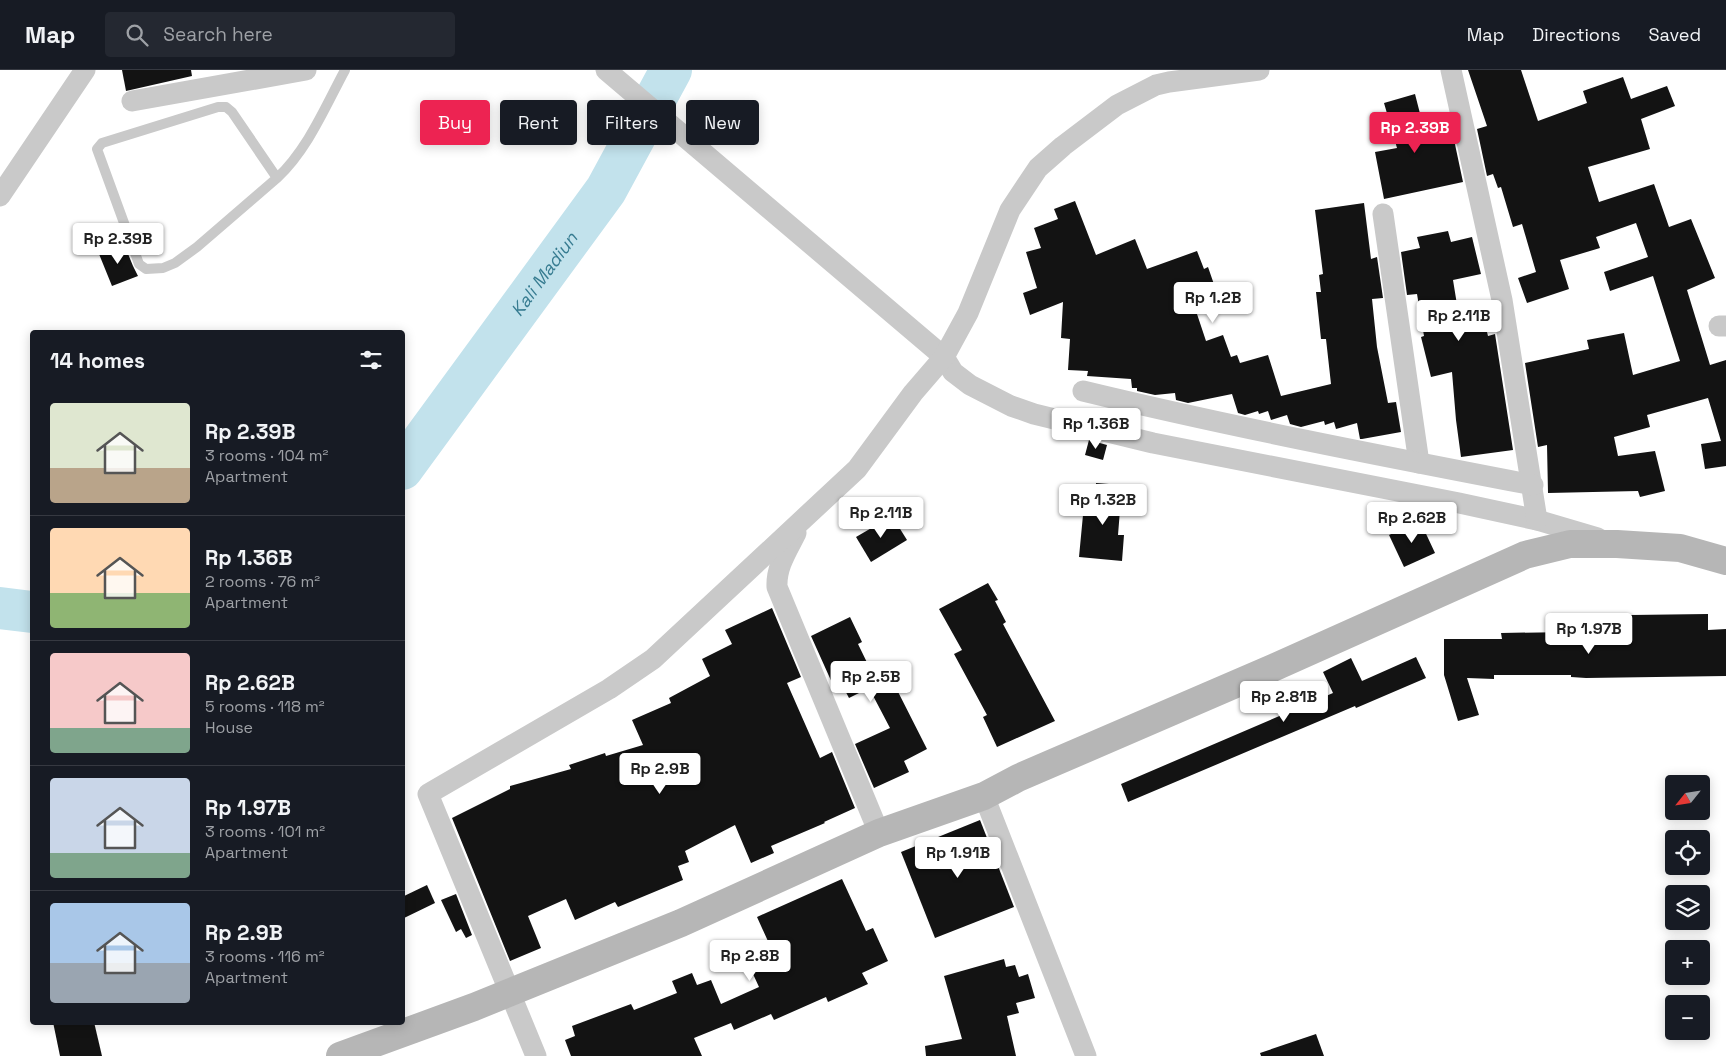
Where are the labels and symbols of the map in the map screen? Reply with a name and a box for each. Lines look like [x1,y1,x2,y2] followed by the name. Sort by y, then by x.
[1363,112,1467,154] pin: Rp 2.39B
[66,222,170,265] pin: Rp 2.39B
[505,227,583,321] water label: Kali Madiun
[1167,282,1259,324] pin: Rp 1.2B
[1407,300,1511,342] pin: Rp 2.11B
[1044,408,1148,450] pin: Rp 1.36B
[1051,484,1155,526] pin: Rp 1.32B
[829,496,933,539] pin: Rp 2.11B
[1360,502,1464,544] pin: Rp 2.62B
[1537,612,1641,655] pin: Rp 1.97B
[825,660,917,703] pin: Rp 2.5B
[1232,680,1336,723] pin: Rp 2.81B
[614,752,706,795] pin: Rp 2.9B
[1665,775,1710,820] north arrow
[906,836,1010,879] pin: Rp 1.91B
[704,940,796,982] pin: Rp 2.8B

